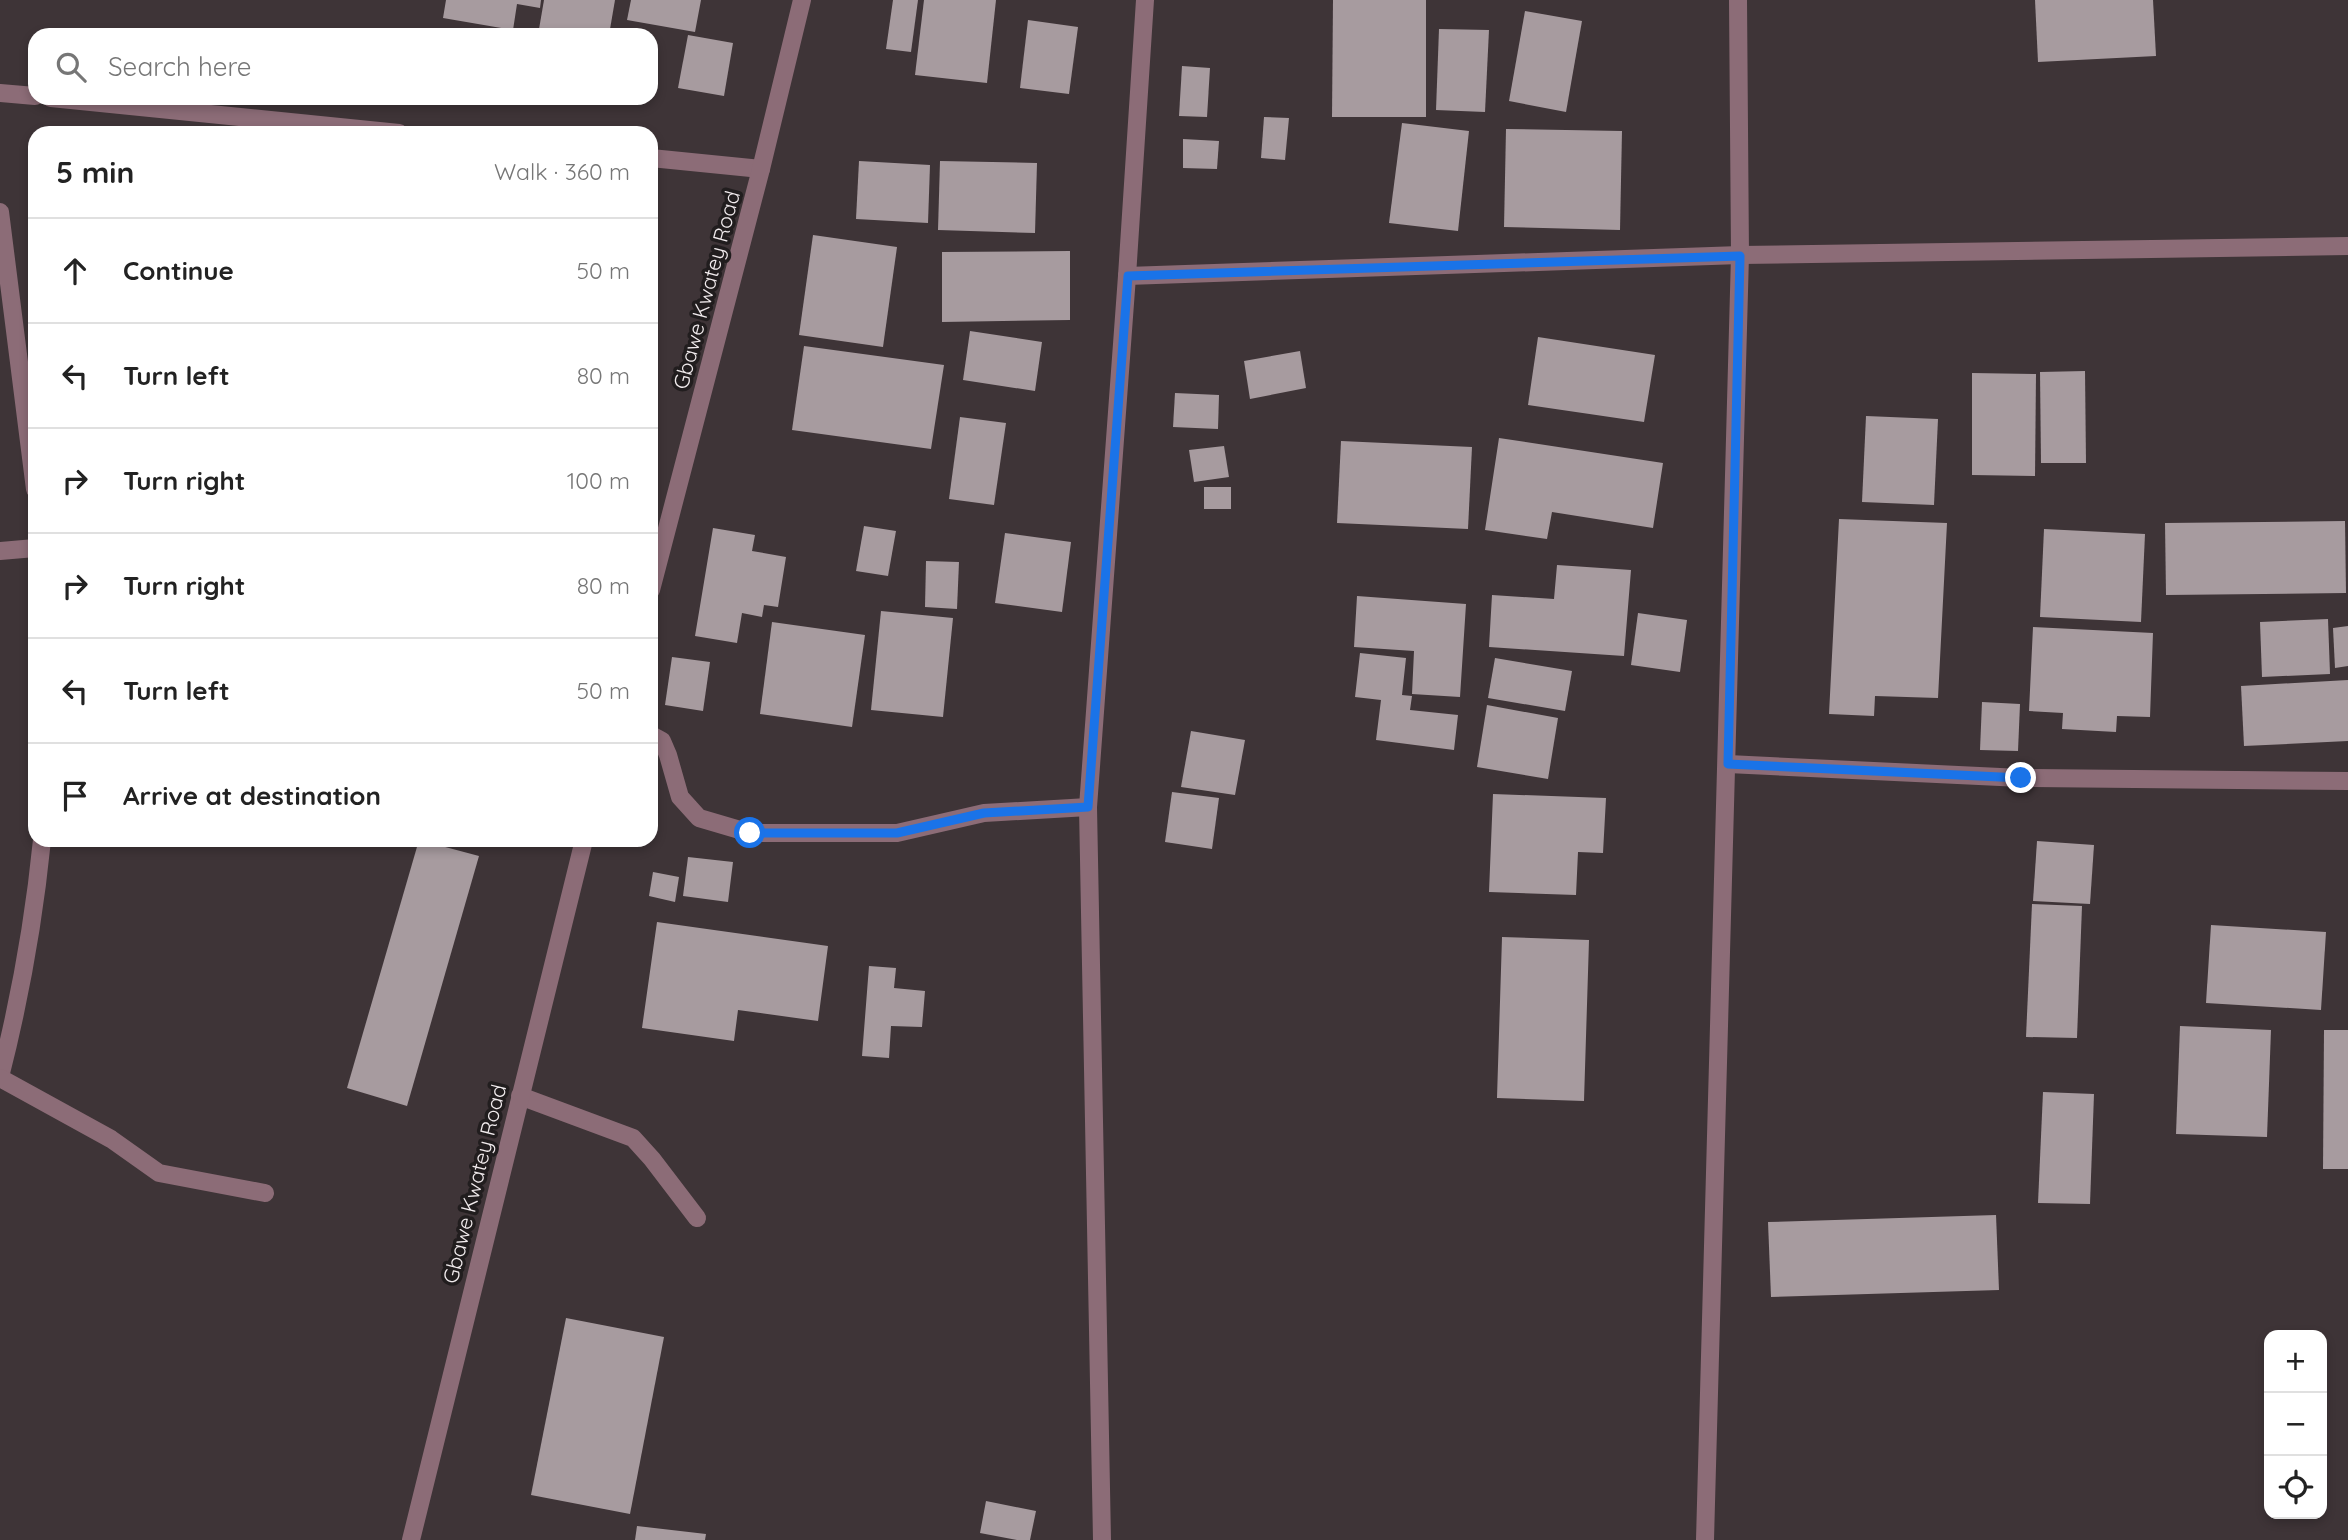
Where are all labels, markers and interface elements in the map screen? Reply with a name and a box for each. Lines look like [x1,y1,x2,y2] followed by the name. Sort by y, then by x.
[28,28,658,105] search box
[52,48,90,86] icon: search
[108,50,252,83] text: Search here
[56,153,134,191] text: 5 min
[494,157,630,186] text: Walk · 360 m
[667,188,745,392] street label: Gbawe Kwatey Road
[56,252,94,290] icon: ahead
[123,254,234,287] text: Continue
[577,256,630,285] text: 50 m
[56,357,94,395] icon: left
[123,359,230,392] text: Turn left
[577,361,630,390] text: 80 m
[56,462,94,500] icon: right
[123,464,245,497] text: Turn right
[567,466,630,495] text: 100 m
[56,567,94,605] icon: right
[123,569,245,602] text: Turn right
[577,571,630,600] text: 80 m
[56,672,94,710] icon: left
[123,674,230,707] text: Turn left
[577,676,630,705] text: 50 m
[2005,762,2036,793] route end
[56,777,94,815] icon: arrive
[123,779,381,812] text: Arrive at destination
[734,817,765,848] route start
[437,1081,511,1286] street label: Gbawe Kwatey Road
[2264,1330,2327,1519] map controls
[2264,1330,2327,1393] button: +
[2264,1393,2327,1456] button: −
[2264,1456,2327,1519] button: locate

